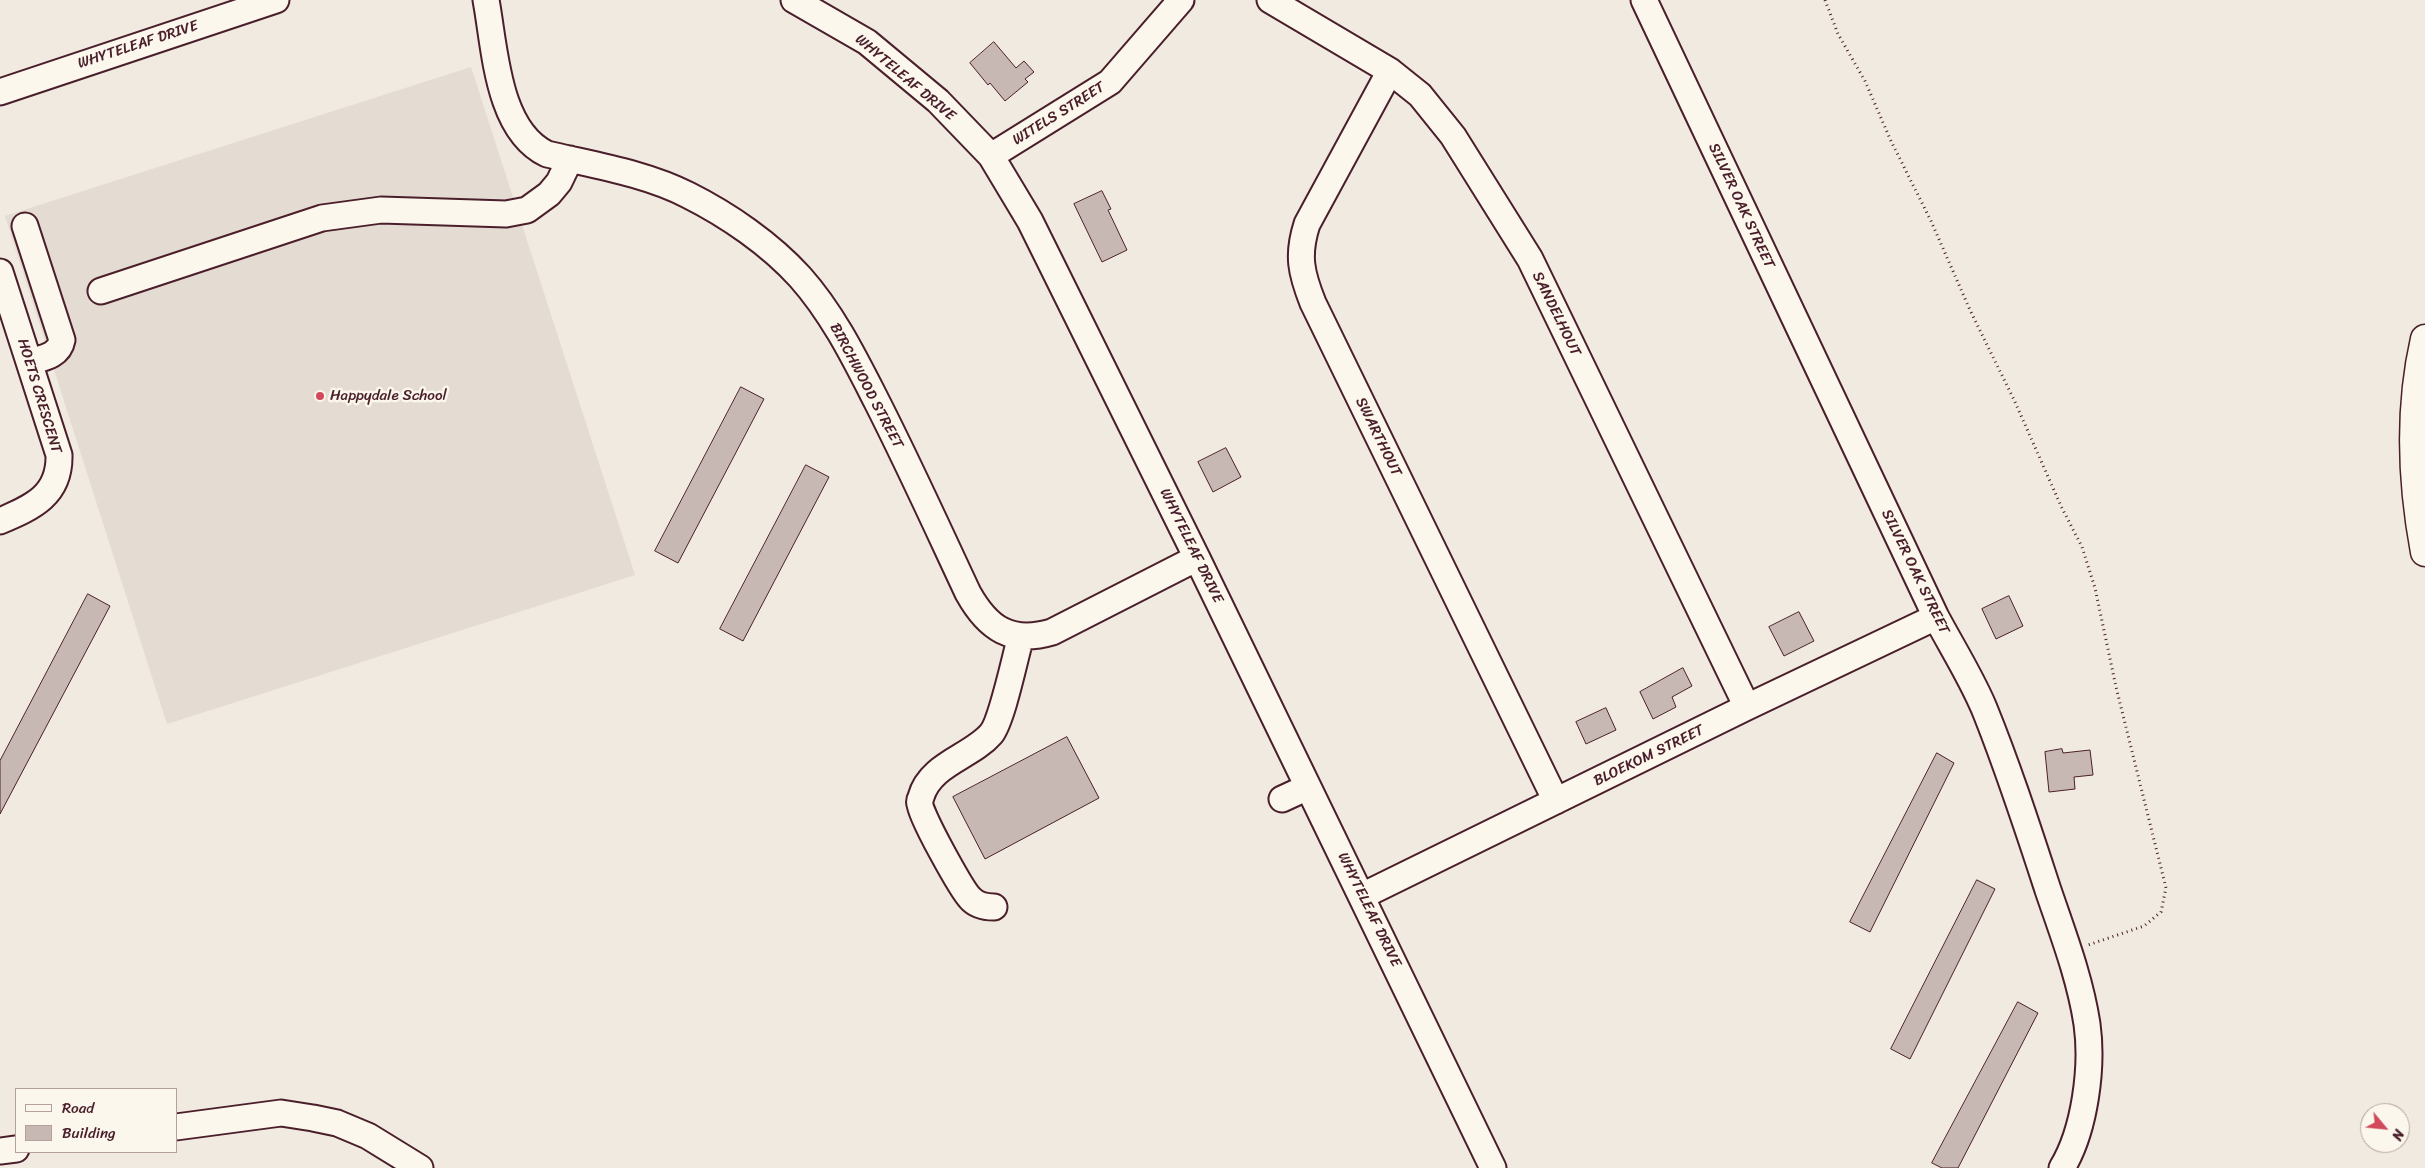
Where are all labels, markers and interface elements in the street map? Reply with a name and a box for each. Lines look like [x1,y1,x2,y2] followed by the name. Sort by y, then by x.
[76,17,200,73] street label: WHYTELEAF DRIVE
[851,31,959,125] street label: WHYTELEAF DRIVE
[1010,78,1108,150] street label: WITELS STREET
[1704,140,1778,272] street label: SILVER OAK STREET
[1528,269,1584,359] street label: SANDELHOUT
[825,320,907,452] street label: BIRCHWOOD STREET
[13,336,65,456] street label: HOETS CRESCENT
[330,387,447,405] place label: Happydale School
[314,390,326,402] marker: Happydale School
[1351,395,1405,479] street label: SWARTHOUT
[1155,486,1227,606] street label: WHYTELEAF DRIVE
[1877,507,1953,637] street label: SILVER OAK STREET
[1591,721,1707,791] street label: BLOEKOM STREET
[1333,850,1405,970] street label: WHYTELEAF DRIVE
[15,1088,178,1153] legend
[62,1095,94,1121] text: Road
[2360,1103,2410,1153] north arrow
[62,1120,116,1146] text: Building
[2384,1125,2411,1145] text: N

